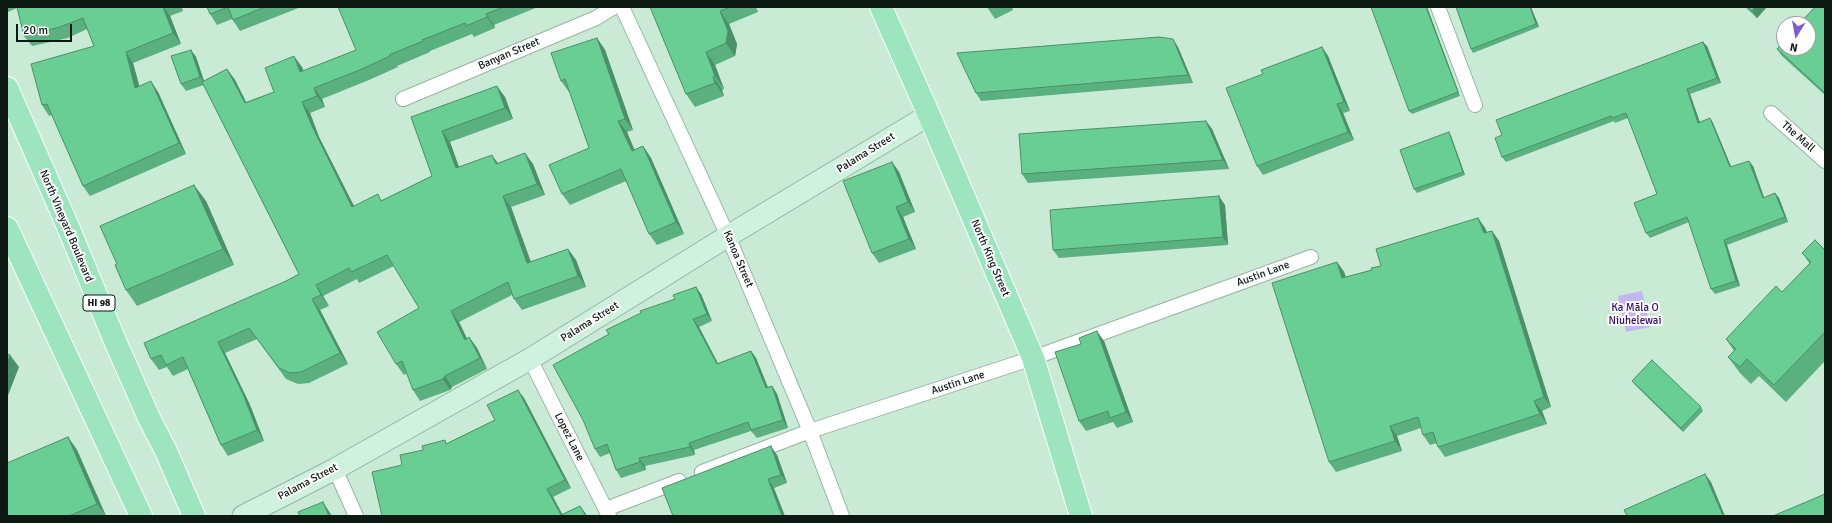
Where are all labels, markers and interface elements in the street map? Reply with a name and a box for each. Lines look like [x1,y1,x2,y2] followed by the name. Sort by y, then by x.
[18,16,74,42] scale bar
[1776,16,1816,56] north arrow
[23,23,48,38] text: 20 m
[476,35,542,73] street label: Banyan Street
[1789,40,1799,54] text: N
[1779,119,1817,155] street label: The Mall
[835,130,897,176] street label: Palama Street
[36,168,96,284] street label: North Vineyard Boulevard
[968,218,1012,298] street label: North King Street
[720,229,756,289] street label: Kanoa Street
[1235,258,1291,290] street label: Austin Lane
[83,295,115,311] road number: HI 98
[559,299,621,345] street label: Palama Street
[1609,301,1661,327] park label: Ka Māla O Niuhelewai
[930,368,986,398] street label: Austin Lane
[551,411,587,463] street label: Lopez Lane
[276,461,340,503] street label: Palama Street

